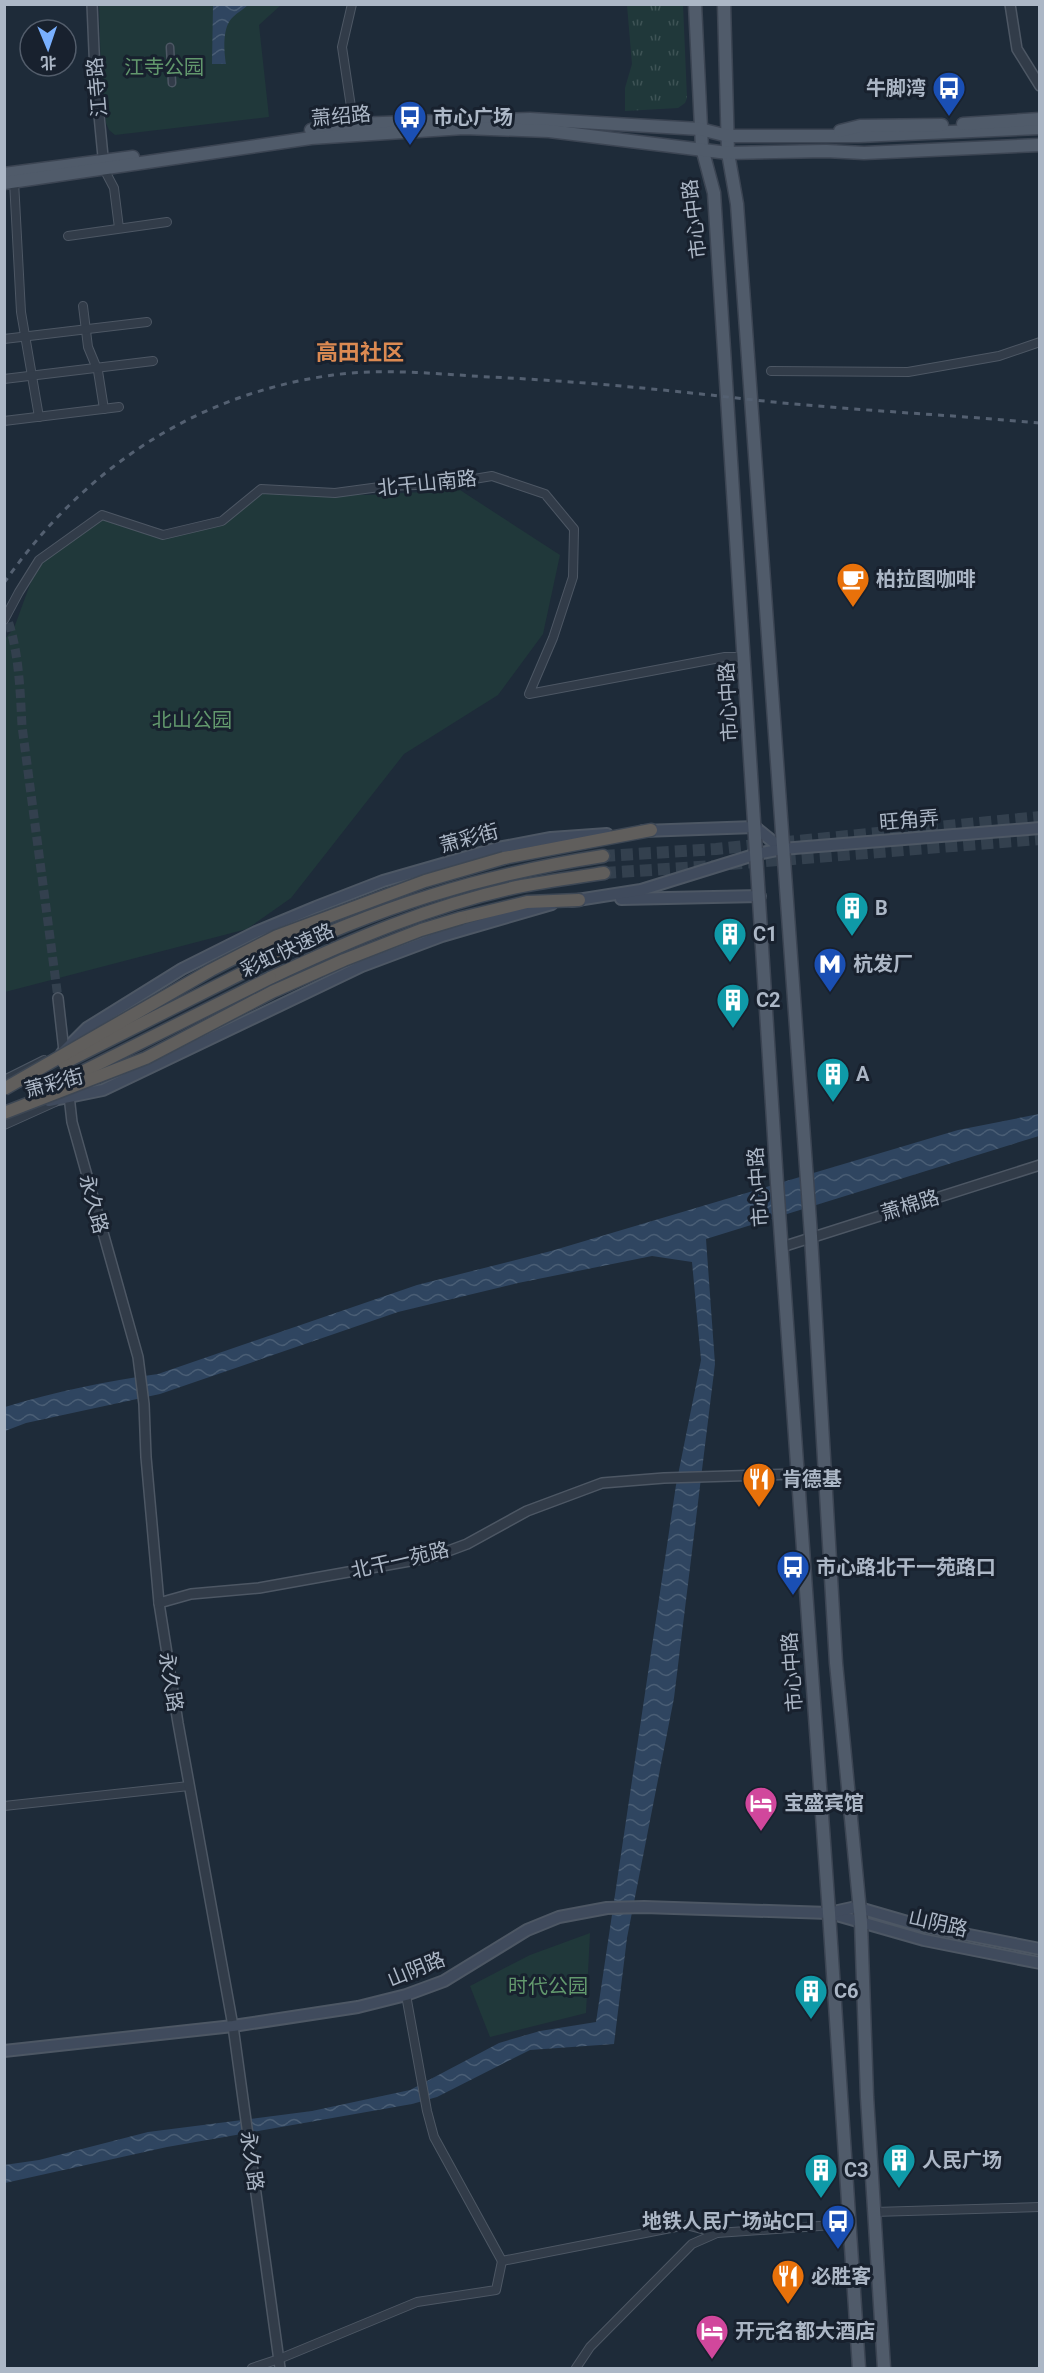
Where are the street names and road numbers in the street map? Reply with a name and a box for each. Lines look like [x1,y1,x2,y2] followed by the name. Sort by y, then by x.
[82,56,112,118] street label: 江寺路
[310,101,372,131] street label: 萧绍路
[677,178,711,260] street label: 市心中路
[376,466,478,500] street label: 北干山南路
[714,661,742,743] street label: 市心中路
[878,805,940,835] street label: 旺角弄
[437,819,501,857] street label: 萧彩街
[237,918,337,982] street label: 彩虹快速路
[22,1064,86,1102] street label: 萧彩街
[743,1146,773,1228] street label: 市心中路
[75,1172,113,1236] street label: 永久路
[878,1185,942,1225] street label: 萧棉路
[349,1537,451,1583] street label: 北干一苑路
[777,1631,807,1713] street label: 市心中路
[154,1650,188,1714] street label: 永久路
[906,1905,970,1941] street label: 山阴路
[384,1947,448,1991] street label: 山阴路
[236,2130,268,2192] street label: 永久路

